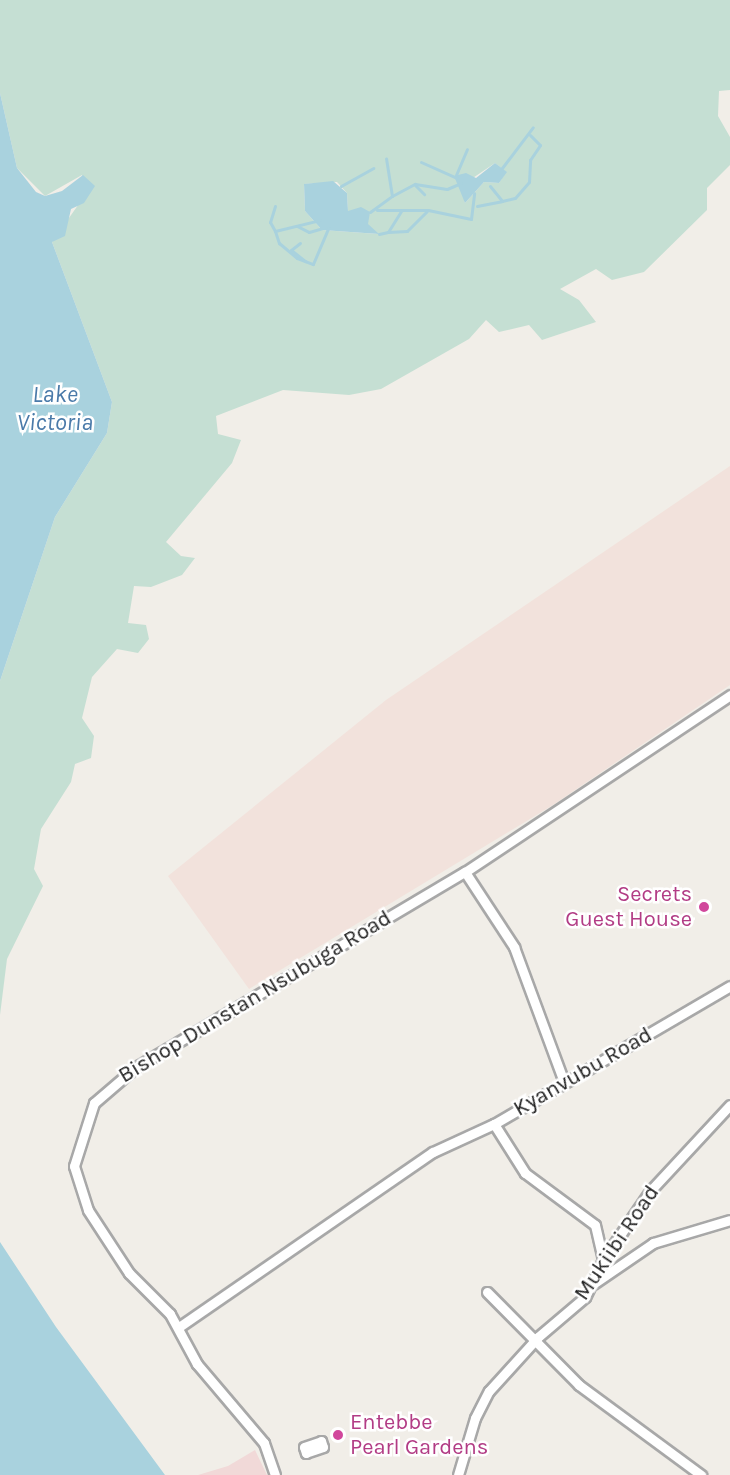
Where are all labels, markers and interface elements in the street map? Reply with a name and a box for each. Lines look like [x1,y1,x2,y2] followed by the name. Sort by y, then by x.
[17,381,93,437] water label: Lake Victoria
[565,881,692,932] place label: Secrets Guest House
[697,900,711,914] marker: Secrets Guest House
[114,905,396,1089] street label: Bishop Dunstan Nsubuga Road
[509,1022,657,1122] street label: Kyanvubu Road
[569,1181,665,1305] street label: Mukiibi Road
[350,1409,488,1460] place label: Entebbe Pearl Gardens
[331,1428,345,1442] marker: Entebbe Pearl Gardens

